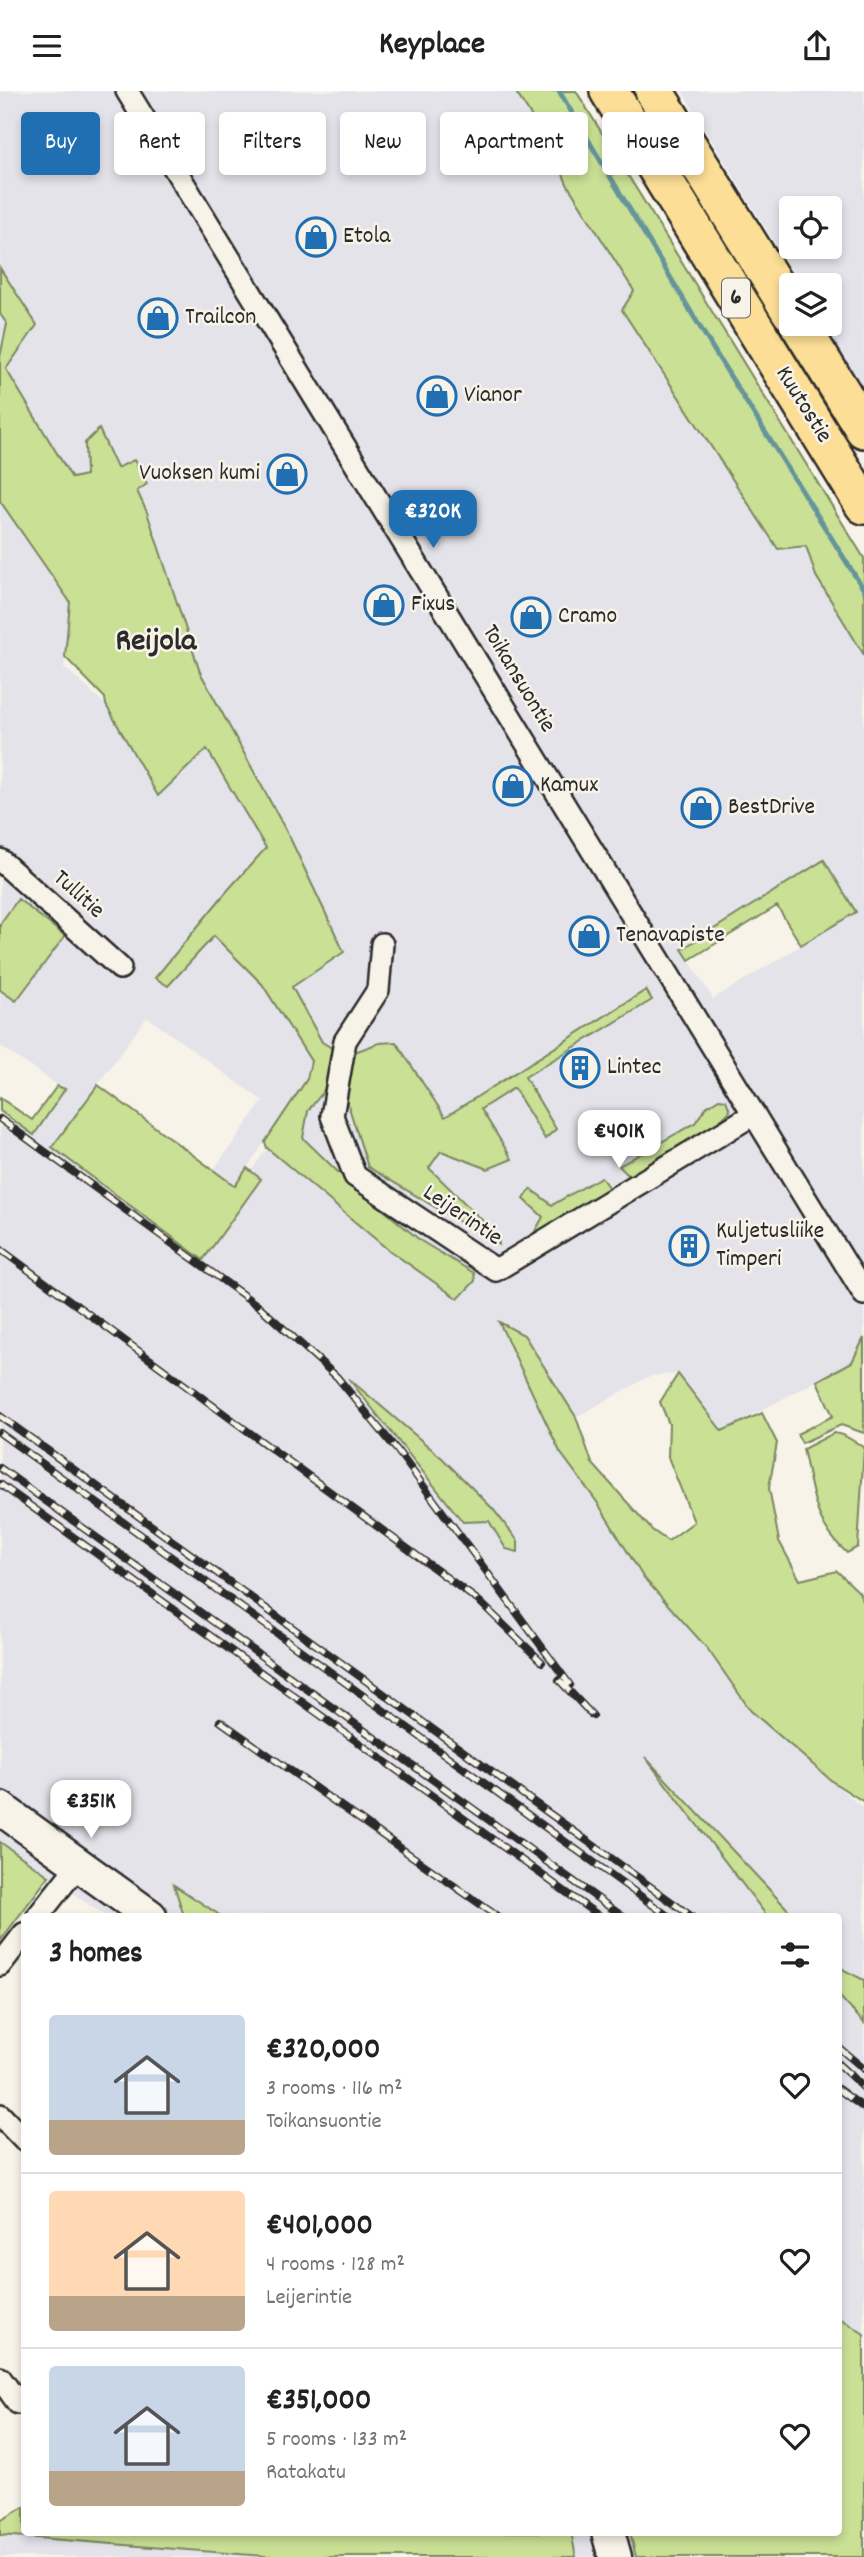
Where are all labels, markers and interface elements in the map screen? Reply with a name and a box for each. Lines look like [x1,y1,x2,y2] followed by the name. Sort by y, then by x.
[379,23,485,69] text: Keyplace
[28,27,66,65] icon: menu
[798,27,836,65] icon: share
[21,112,100,175] chip: Buy
[114,112,205,175] chip: Rent
[219,112,326,175] chip: Filters
[340,112,426,175] chip: New
[440,112,588,175] chip: Apartment
[602,112,704,175] chip: House
[779,196,842,336] map controls
[779,196,842,259] button: locate
[295,216,337,258] shop icon: Etola
[343,220,391,254] place label: Etola
[779,273,842,336] button: layers
[722,279,750,318] road number: 6
[137,297,179,339] shop icon: Trailcon
[185,301,256,335] place label: Trailcon
[766,360,840,450] street label: Kuutostie
[416,375,458,417] shop icon: Vianor
[464,379,522,413] place label: Vianor
[266,453,308,495] shop icon: Vuoksen kumi
[139,457,260,491] place label: Vuoksen kumi
[384,491,482,550] pin: €320K
[405,496,461,529] text: €320K
[363,584,405,626] shop icon: Fixus
[411,588,455,622] place label: Fixus
[510,596,552,638] shop icon: Cramo
[558,600,617,634] place label: Cramo
[472,618,564,740] street label: Toikansuontie
[116,620,197,666] district label: Reijola
[492,765,534,807] shop icon: Kamux
[540,769,598,803] place label: Kamux
[680,787,722,829] shop icon: BestDrive
[728,791,815,825] place label: BestDrive
[44,862,112,928] street label: Tullitie
[568,915,610,957] shop icon: Tenavapiste
[616,919,725,953] place label: Tenavapiste
[559,1047,601,1089] building icon: Lintec
[607,1051,661,1085] place label: Lintec
[570,1111,668,1170] pin: €401K
[594,1116,644,1149] text: €401K
[415,1177,509,1255] street label: Leijerintie
[716,1215,824,1277] place label: Kuljetusliike Timperi
[668,1225,710,1267] building icon: Kuljetusliike Timperi
[42,1781,140,1840] pin: €351K
[66,1786,116,1819] text: €351K
[49,1934,143,1977] text: 3 homes
[776,1936,814,1974] icon: filters
[266,2030,380,2073] text: €320,000
[105,2043,189,2127] icon: home
[776,2066,814,2104] icon: heart
[266,2073,403,2106] text: 3 rooms · 116 m²
[266,2106,382,2139] text: Toikansuontie
[266,2206,373,2249] text: €401,000
[105,2219,189,2303] icon: home
[776,2242,814,2280] icon: heart
[266,2249,405,2282] text: 4 rooms · 128 m²
[266,2282,352,2315] text: Leijerintie
[266,2381,371,2424] text: €351,000
[105,2394,189,2478] icon: home
[776,2417,814,2455] icon: heart
[266,2424,407,2457] text: 5 rooms · 133 m²
[266,2457,346,2490] text: Ratakatu

